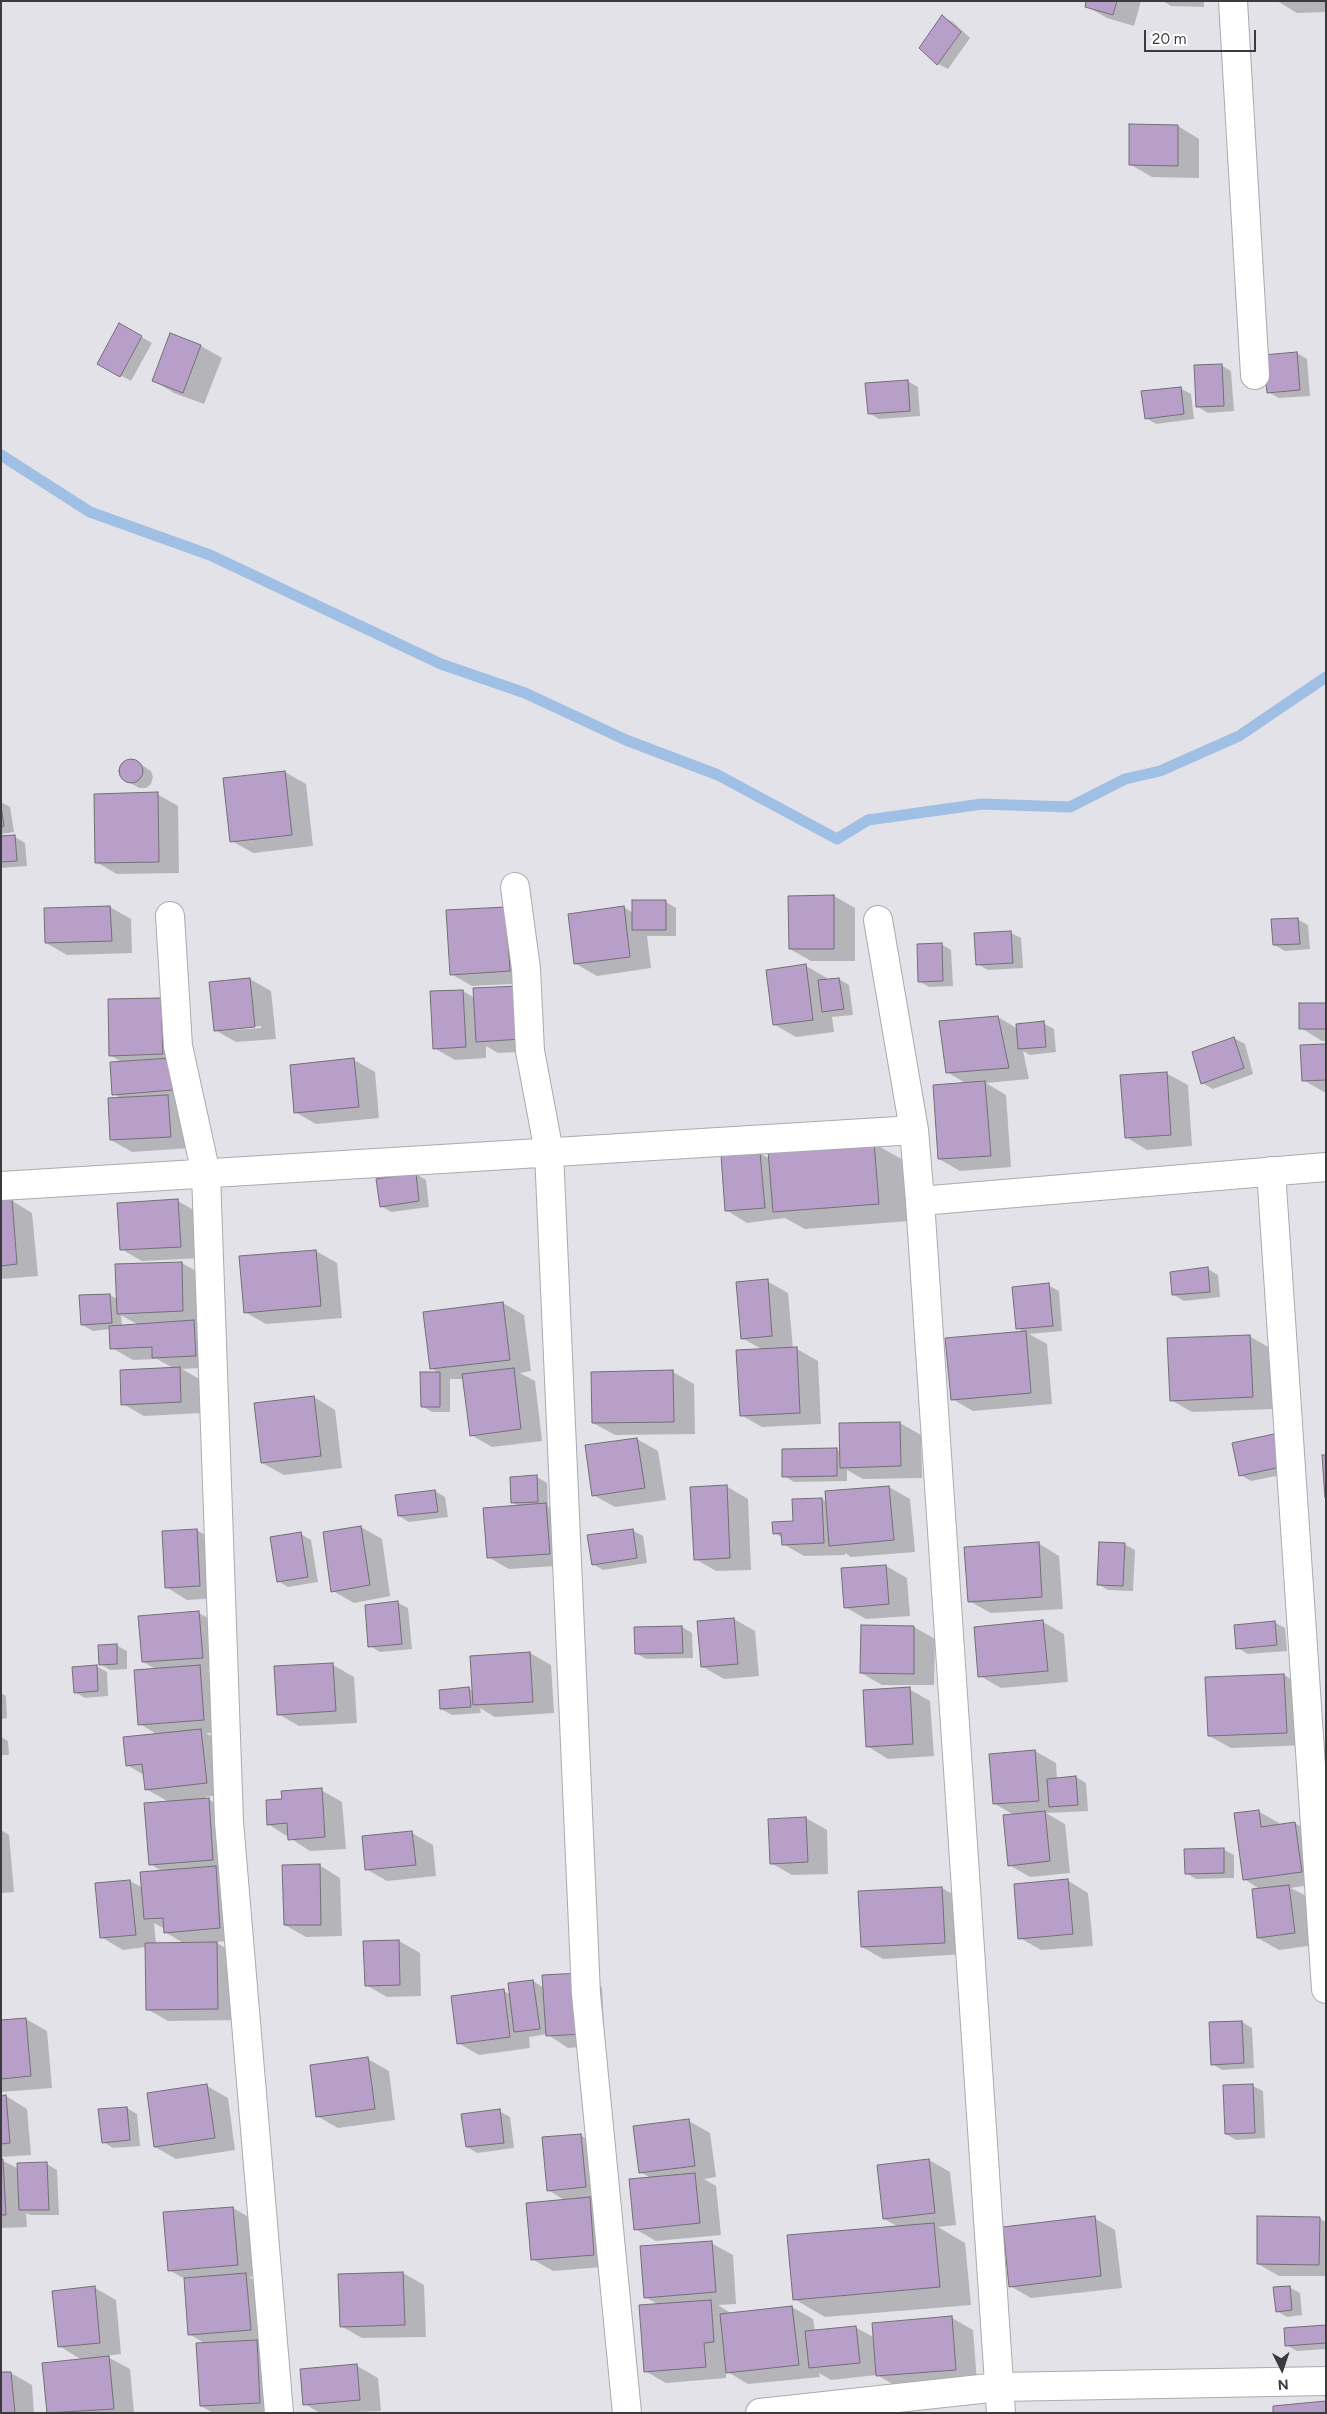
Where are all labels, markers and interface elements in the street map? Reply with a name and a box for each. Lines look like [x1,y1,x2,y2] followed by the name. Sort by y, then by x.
[1147,20,1260,52] scale bar
[1152,30,1186,48] text: 20 m
[1257,2344,1307,2394] north arrow
[1277,2376,1289,2393] text: N

